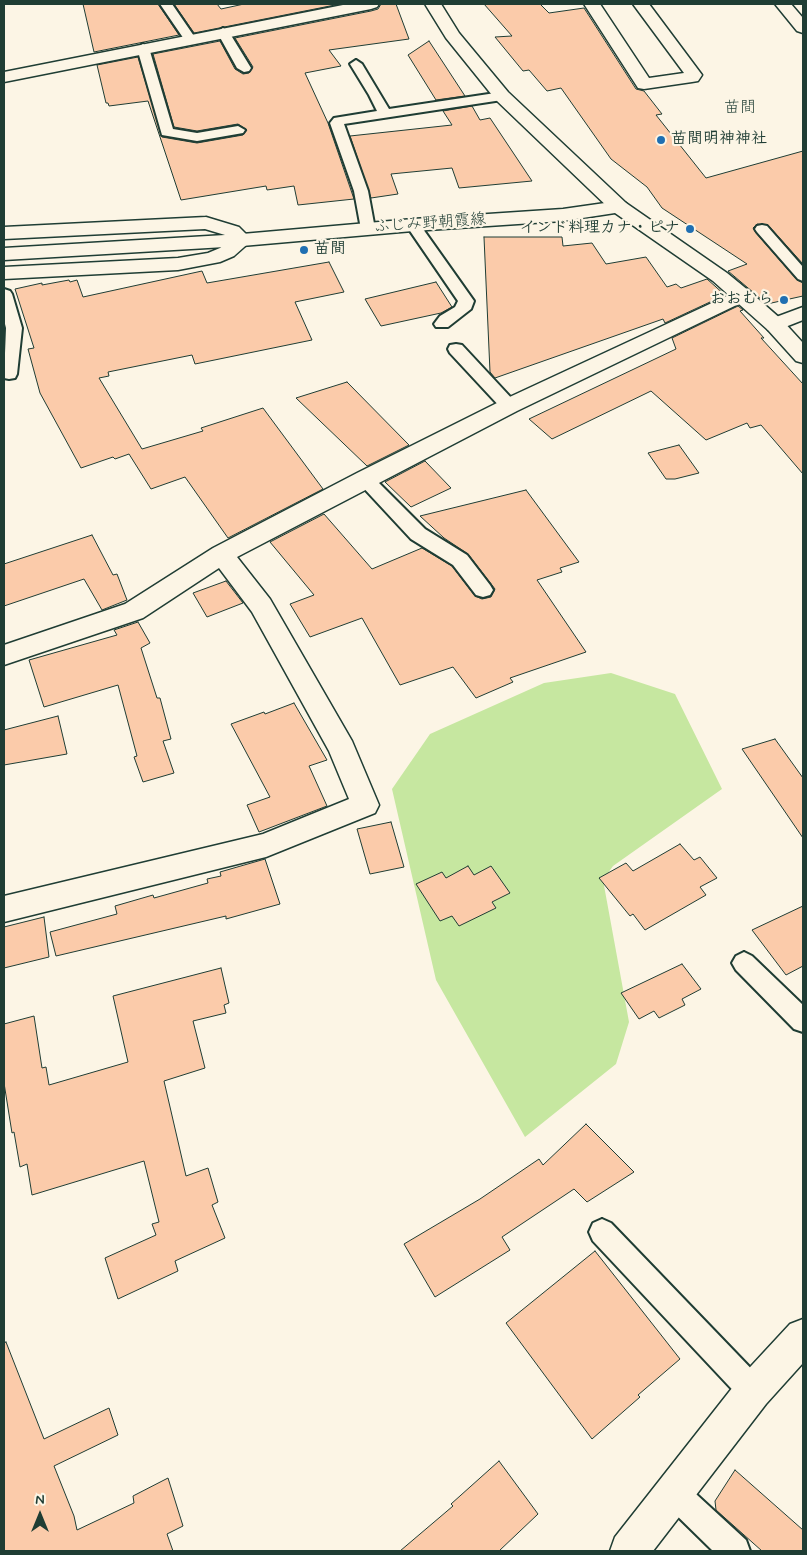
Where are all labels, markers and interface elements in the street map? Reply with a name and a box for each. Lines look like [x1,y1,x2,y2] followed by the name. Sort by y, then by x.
[724,99,756,119] district label: 苗間
[671,130,767,150] place label: 苗間明神神社
[655,134,667,146] marker: 苗間明神神社
[373,211,487,237] street label: ふじみ野朝霞線
[520,219,680,239] place label: インド料理カナ・ピナ
[684,223,696,235] marker: インド料理カナ・ピナ
[314,240,346,260] place label: 苗間
[298,244,310,256] marker: 苗間
[710,290,774,310] place label: おおむら
[778,294,790,306] marker: おおむら
[15,1490,65,1540] north arrow
[35,1491,45,1509] text: N

